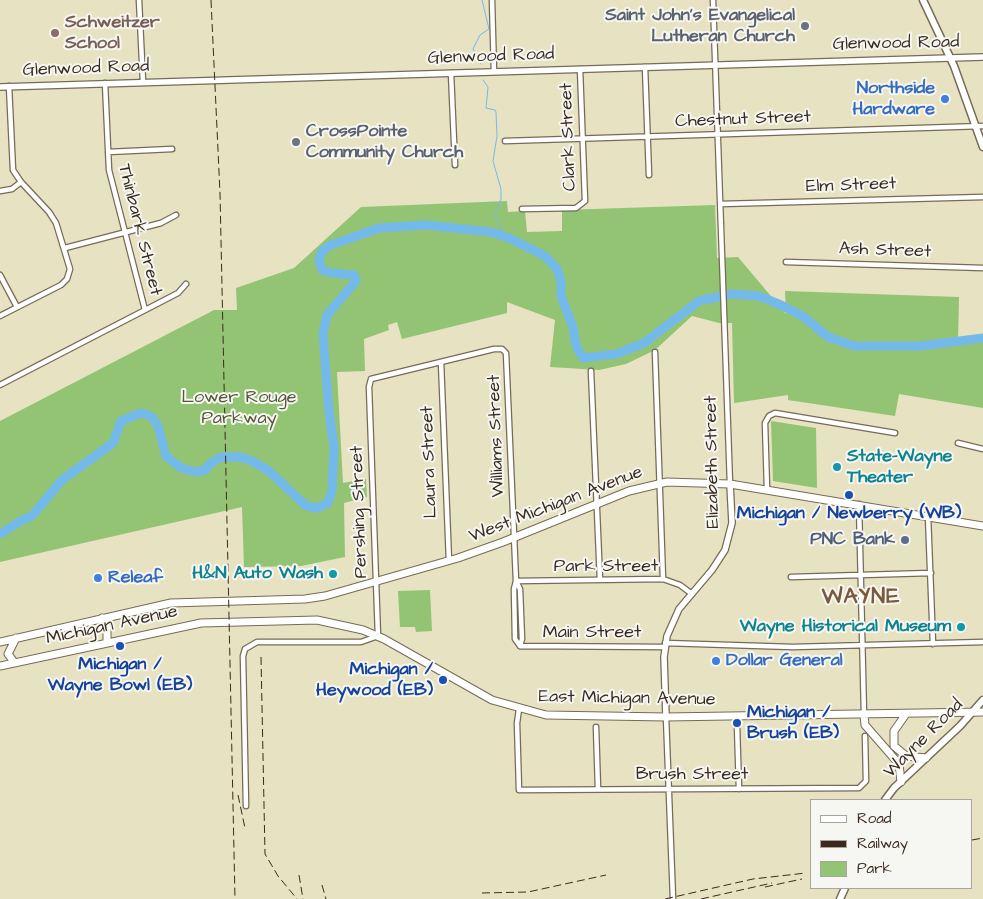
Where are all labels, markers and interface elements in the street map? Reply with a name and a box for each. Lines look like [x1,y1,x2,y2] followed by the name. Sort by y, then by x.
[605,5,795,48] place label: Saint John's Evangelical Lutheran Church
[65,12,160,54] place label: Schweitzer School
[799,20,811,32] marker: Saint John's Evangelical Lutheran Church
[49,27,61,39] marker: Schweitzer School
[833,32,959,56] street label: Glenwood Road
[427,44,555,70] street label: Glenwood Road
[22,56,150,82] street label: Glenwood Road
[852,78,935,120] place label: Northside Hardware
[556,82,582,192] street label: Clark Street
[939,93,951,105] marker: Northside Hardware
[675,107,811,133] street label: Chestnut Street
[306,121,463,163] place label: CrossPointe Community Church
[290,136,302,148] marker: CrossPointe Community Church
[112,162,166,298] street label: Thinbark Street
[806,174,896,198] street label: Elm Street
[839,239,931,263] street label: Ash Street
[484,374,510,498] street label: Williams Street
[181,387,297,429] park label: Lower Rouge Parkway
[701,395,725,529] street label: Elizabeth Street
[417,405,443,519] street label: Laura Street
[347,445,373,579] street label: Pershing Street
[847,446,952,488] place label: State-Wayne Theater
[831,461,843,473] marker: State-Wayne Theater
[466,462,646,548] street label: West Michigan Avenue
[843,489,855,501] marker: Michigan / Newberry (WB)
[737,503,961,525] place label: Michigan / Newberry (WB)
[810,529,895,551] place label: PNC Bank
[899,534,911,546] marker: PNC Bank
[554,556,658,578] street label: Park Street
[192,563,323,585] place label: H&N Auto Wash
[108,567,163,589] place label: Releaf
[327,568,339,580] marker: H&N Auto Wash
[92,572,104,584] marker: Releaf
[821,585,901,611] district label: WAYNE
[44,602,180,650] street label: Michigan Avenue
[740,616,951,638] place label: Wayne Historical Museum
[955,621,967,633] marker: Wayne Historical Museum
[543,622,641,644] street label: Main Street
[114,640,126,652] marker: Michigan / Wayne Bowl (EB)
[726,650,843,672] place label: Dollar General
[48,654,192,696] place label: Michigan / Wayne Bowl (EB)
[710,655,722,667] marker: Dollar General
[316,659,433,702] place label: Michigan / Heywood (EB)
[437,674,449,686] marker: Michigan / Heywood (EB)
[538,687,716,711] street label: East Michigan Avenue
[880,695,968,783] street label: Wayne Road
[747,702,839,744] place label: Michigan / Brush (EB)
[731,717,743,729] marker: Michigan / Brush (EB)
[636,764,748,786] street label: Brush Street
[810,799,973,889] legend
[857,808,891,829] text: Road
[857,833,908,854] text: Railway
[857,858,892,879] text: Park

